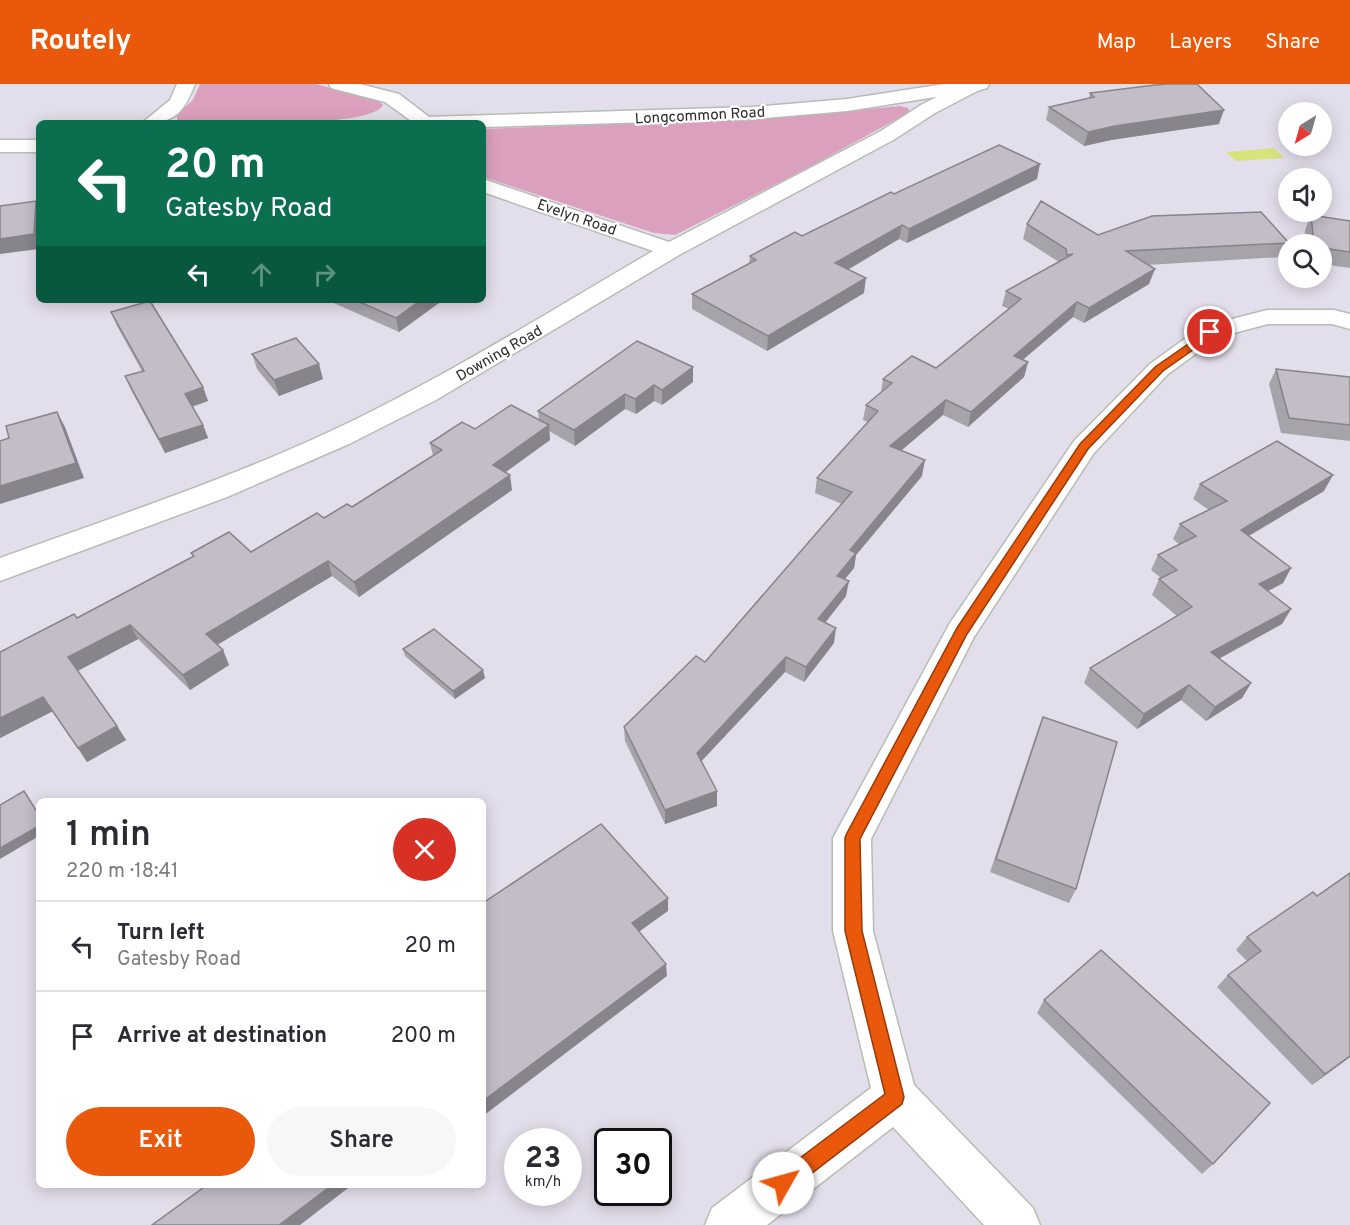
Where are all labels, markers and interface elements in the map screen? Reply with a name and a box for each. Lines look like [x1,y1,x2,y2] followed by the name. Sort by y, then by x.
[30,24,131,60] text: Routely
[1097,29,1136,56] text: Map
[1169,29,1232,56] text: Layers
[1265,29,1320,56] text: Share
[1278,102,1332,156] north arrow
[1278,102,1332,288] map controls
[634,104,766,129] street label: Longcommon Road
[165,140,266,193] text: 20 m
[66,144,144,222] icon: left
[1278,168,1332,222] button: sound
[165,192,332,226] text: Gatesby Road
[534,196,619,241] street label: Evelyn Road
[1278,234,1332,288] button: search
[182,258,215,291] icon: left
[245,258,278,291] icon: ahead
[308,258,341,291] icon: right
[1184,306,1235,357] pin
[1193,315,1226,348] icon: arrive
[453,322,546,387] street label: Downing Road
[66,813,151,859] text: 1 min
[393,818,456,881] button: close
[66,859,178,885] text: 220 m · 18:41
[117,920,205,947] text: Turn left
[66,930,99,963] icon: left
[405,933,456,960] text: 20 m
[117,947,241,973] text: Gatesby Road
[66,1020,99,1053] icon: arrive
[117,1023,327,1050] text: Arrive at destination
[391,1023,456,1050] text: 200 m
[66,1107,255,1176] button: Exit
[267,1107,456,1176] button: Share
[594,1128,672,1206] speed limit sign: 30
[525,1141,561,1178] text: 23
[751,1151,815,1215] position arrow
[525,1173,561,1192] text: km/h

